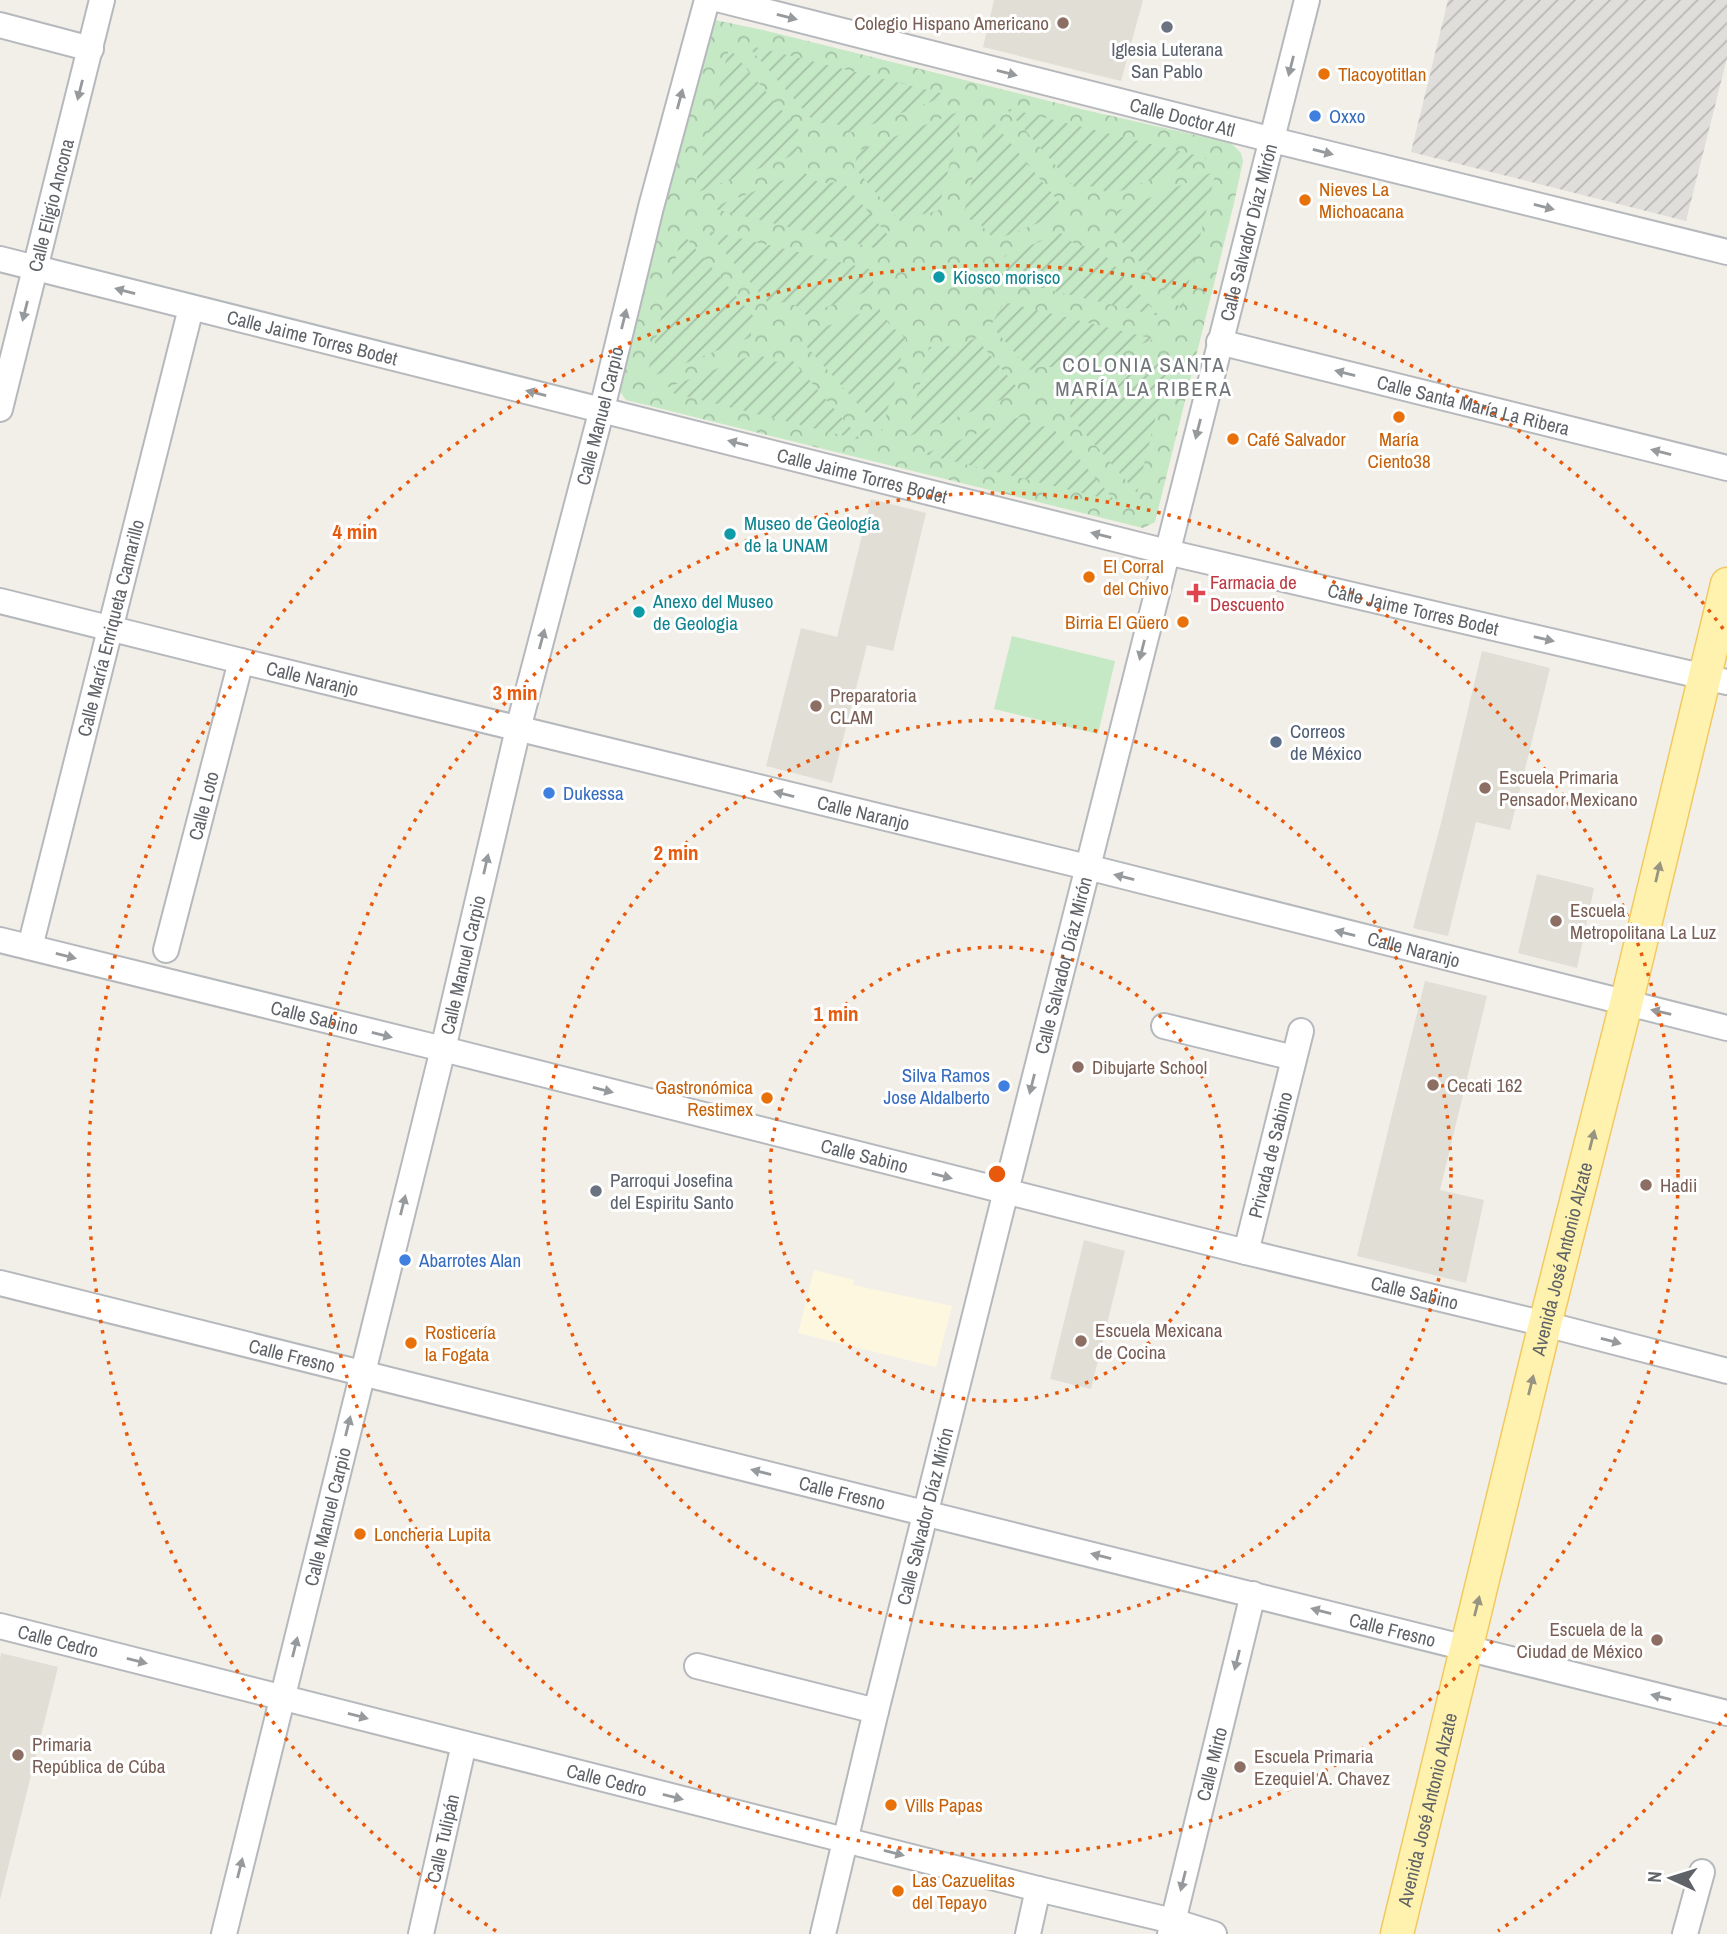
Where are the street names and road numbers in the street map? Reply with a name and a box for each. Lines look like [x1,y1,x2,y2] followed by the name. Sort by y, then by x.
[1127,91,1238,143] street label: Calle Doctor Atl
[22,136,80,274] street label: Calle Eligio Ancona
[1213,141,1283,324] street label: Calle Salvador Díaz Mirón
[224,304,401,371] street label: Calle Jaime Torres Bodet
[570,344,630,488] street label: Calle Manuel Carpio
[1374,369,1573,442] street label: Calle Santa María La Ribera
[774,442,951,510] street label: Calle Jaime Torres Bodet
[71,517,150,739] street label: Calle María Enriqueta Camarillo
[1325,577,1502,642] street label: Calle Jaime Torres Bodet
[264,655,362,702] street label: Calle Naranjo
[182,769,225,843] street label: Calle Loto
[814,789,912,836] street label: Calle Naranjo
[1028,874,1098,1057] street label: Calle Salvador Díaz Mirón
[434,893,492,1037] street label: Calle Manuel Carpio
[1365,925,1463,973] street label: Calle Naranjo
[268,994,361,1041] street label: Calle Sabino
[1242,1089,1298,1221] street label: Privada de Sabino
[818,1132,911,1179] street label: Calle Sabino
[1525,1159,1598,1359] street label: Avenida José Antonio Alzate
[1368,1270,1461,1316] street label: Calle Sabino
[246,1332,338,1379] street label: Calle Fresno
[890,1425,959,1608] street label: Calle Salvador Díaz Mirón
[298,1444,357,1589] street label: Calle Manuel Carpio
[796,1469,888,1516] street label: Calle Fresno
[1346,1606,1439,1653] street label: Calle Fresno
[15,1618,101,1663] street label: Calle Cedro
[1391,1710,1463,1910] street label: Avenida José Antonio Alzate
[1190,1724,1233,1804] street label: Calle Mirto
[564,1757,650,1802] street label: Calle Cedro
[420,1792,465,1885] street label: Calle Tulipán

